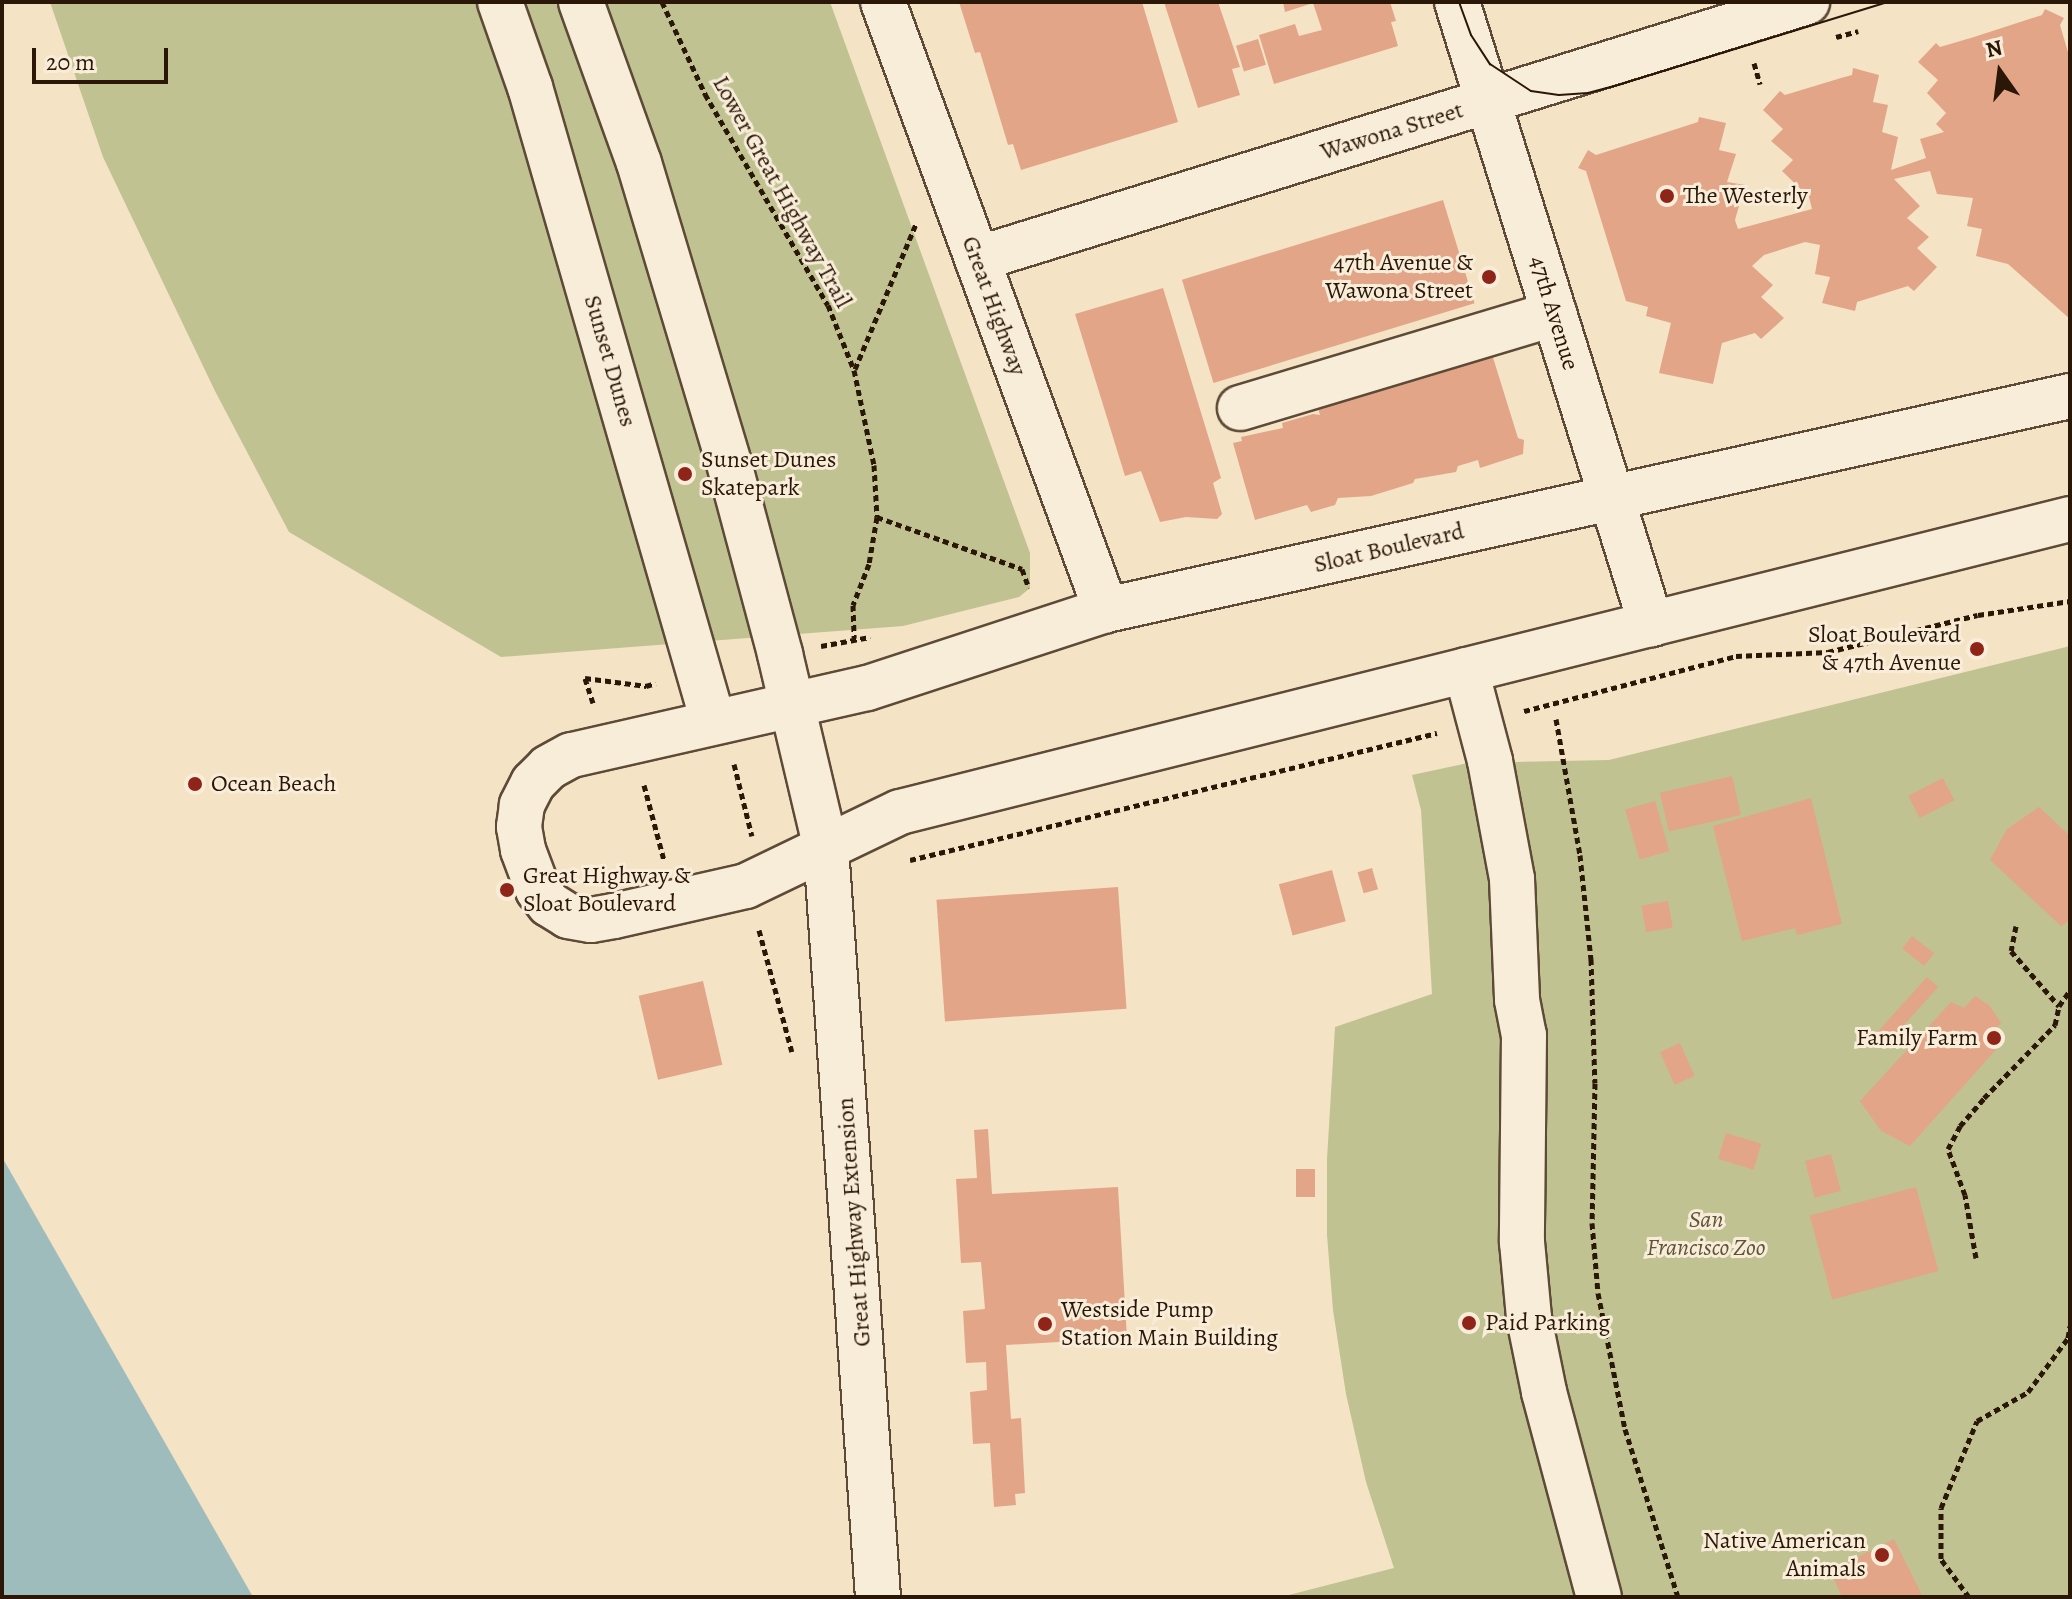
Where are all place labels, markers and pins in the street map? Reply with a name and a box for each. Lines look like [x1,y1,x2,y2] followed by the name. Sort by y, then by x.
[1683,182,1808,210] place label: The Westerly
[1658,187,1676,205] marker: The Westerly
[1325,249,1473,305] place label: 47th Avenue & Wawona Street
[1480,268,1498,286] marker: 47th Avenue & Wawona Street
[701,446,836,502] place label: Sunset Dunes Skatepark
[676,465,694,483] marker: Sunset Dunes Skatepark
[1808,621,1961,677] place label: Sloat Boulevard & 47th Avenue
[1968,640,1986,658] marker: Sloat Boulevard & 47th Avenue
[211,770,336,798] place label: Ocean Beach
[186,775,204,793] marker: Ocean Beach
[523,862,691,918] place label: Great Highway & Sloat Boulevard
[498,881,516,899] marker: Great Highway & Sloat Boulevard
[1856,1024,1978,1052] place label: Family Farm
[1985,1029,2003,1047] marker: Family Farm
[1061,1296,1278,1352] place label: Westside Pump Station Main Building
[1485,1309,1610,1337] place label: Paid Parking
[1460,1314,1478,1332] marker: Paid Parking
[1036,1315,1054,1333] marker: Westside Pump Station Main Building
[1703,1527,1866,1583] place label: Native American Animals
[1873,1546,1891,1564] marker: Native American Animals

